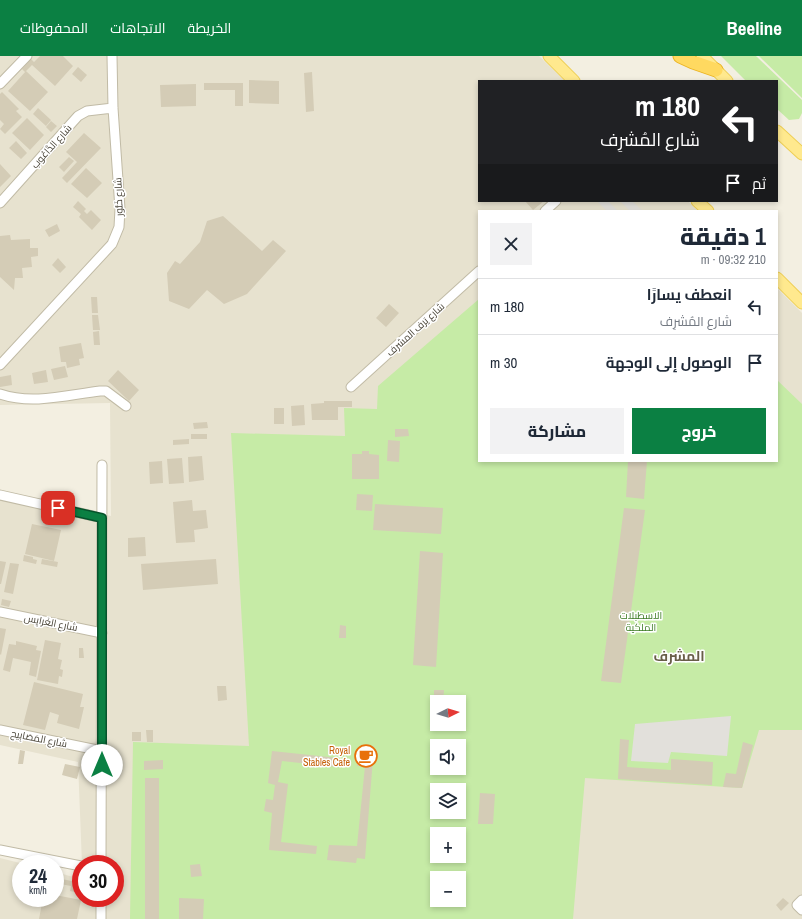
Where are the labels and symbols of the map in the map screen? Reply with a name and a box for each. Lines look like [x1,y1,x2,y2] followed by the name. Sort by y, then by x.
[28,122,75,171] street label: شارع الدَّاعُوب
[111,177,126,217] street label: شارع خَنُّور
[384,300,447,359] street label: شارع يَرف المشرف
[41,491,75,525] pin
[620,609,662,634] park label: الاسطبلات الملكية
[23,611,79,634] street label: شارع الغَرايِس
[653,647,705,665] district label: المشرف
[430,695,466,731] north arrow
[10,727,68,750] street label: شارع المَصَابِيح
[353,743,379,769] cafe icon: Royal Stables Cafe
[81,744,123,786] position arrow
[303,744,350,769] place label: Royal Stables Cafe
[72,855,124,907] speed limit sign: 30

